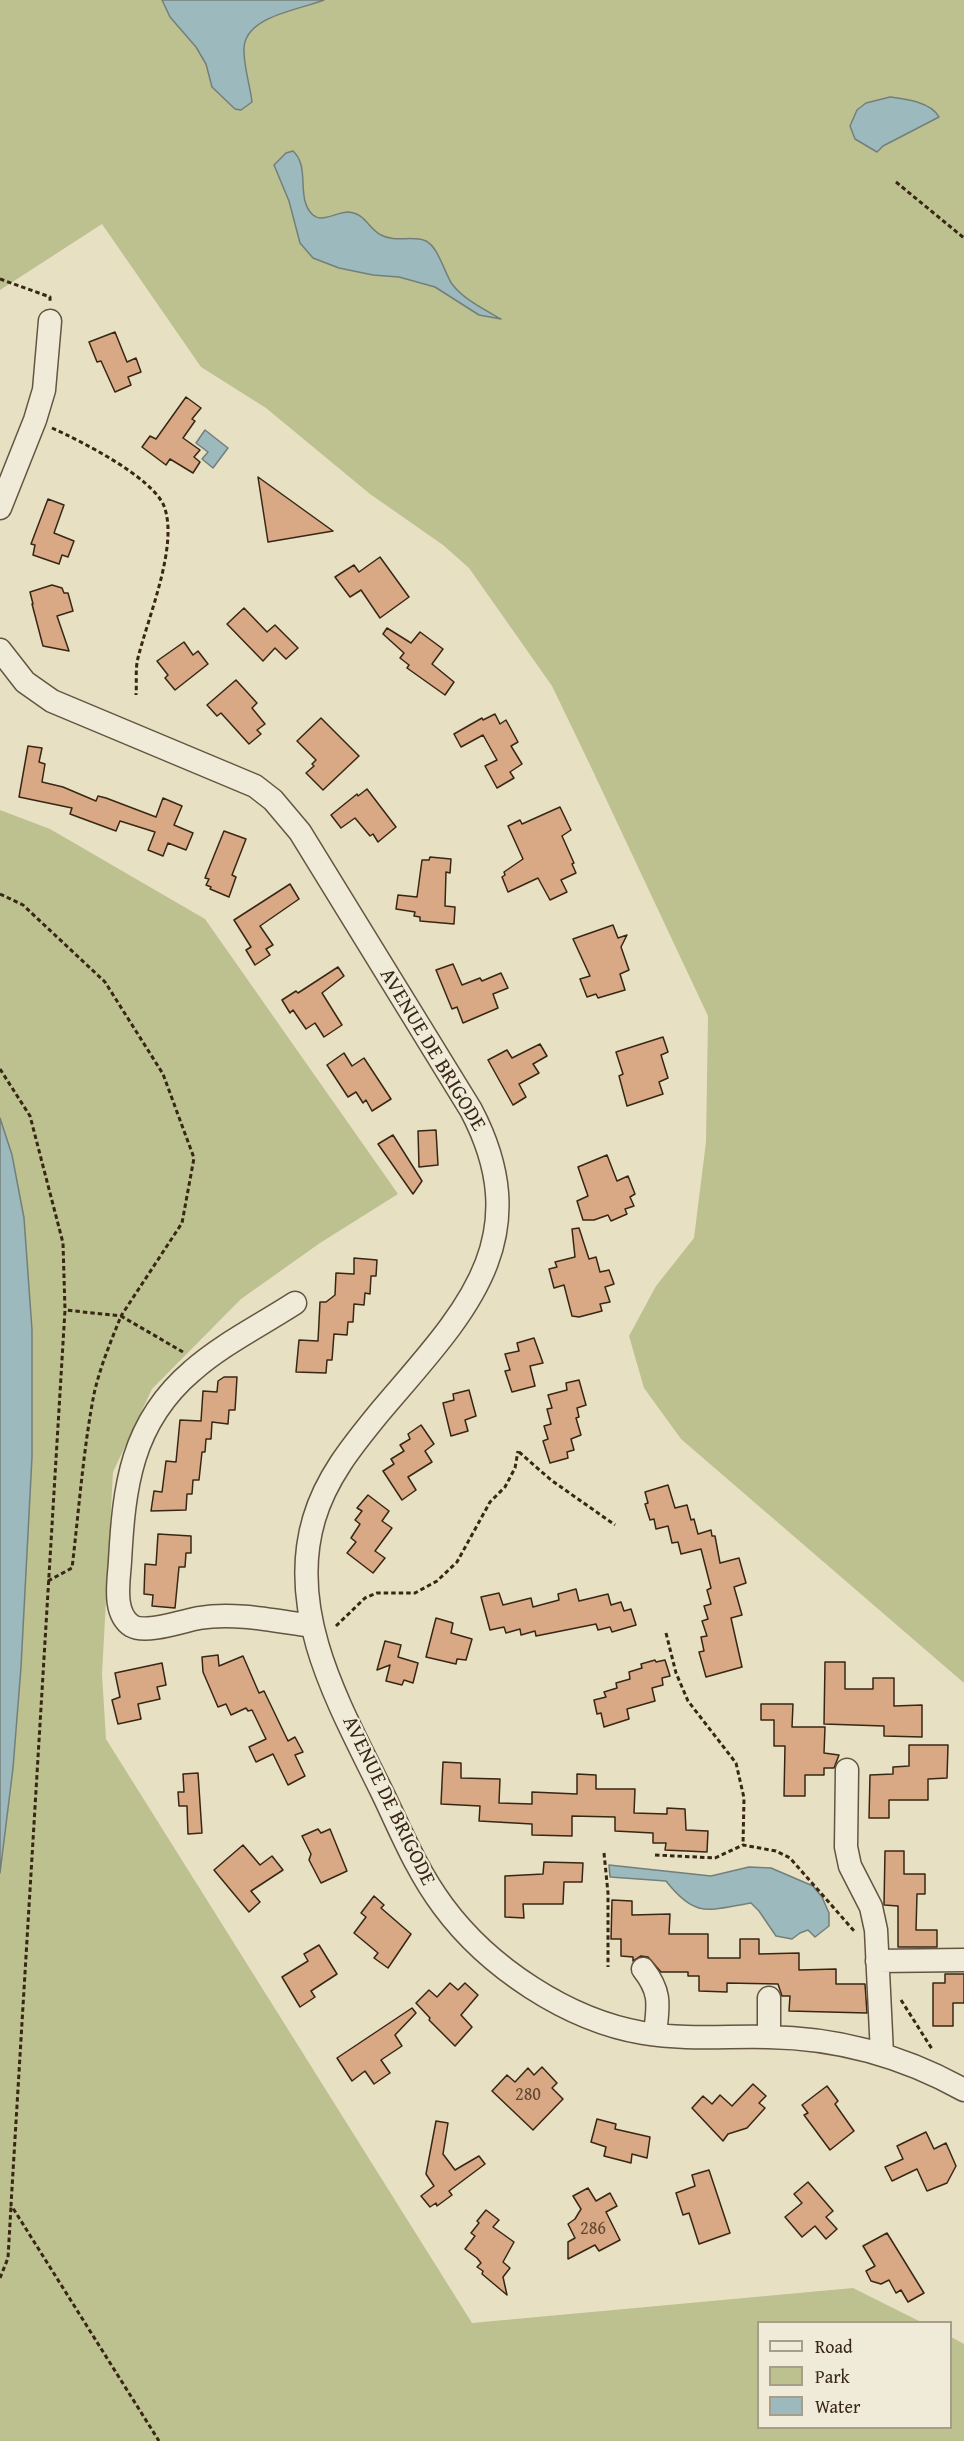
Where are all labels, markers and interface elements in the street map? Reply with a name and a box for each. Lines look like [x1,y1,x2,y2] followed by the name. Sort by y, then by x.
[373,964,491,1136] street label: AVENUE DE BRIGODE
[336,1712,440,1890] street label: AVENUE DE BRIGODE
[515,2084,541,2106] house number: 280
[580,2218,606,2240] house number: 286
[757,2321,952,2429] legend
[815,2333,853,2360] text: Road
[815,2363,850,2390] text: Park
[815,2393,860,2420] text: Water

